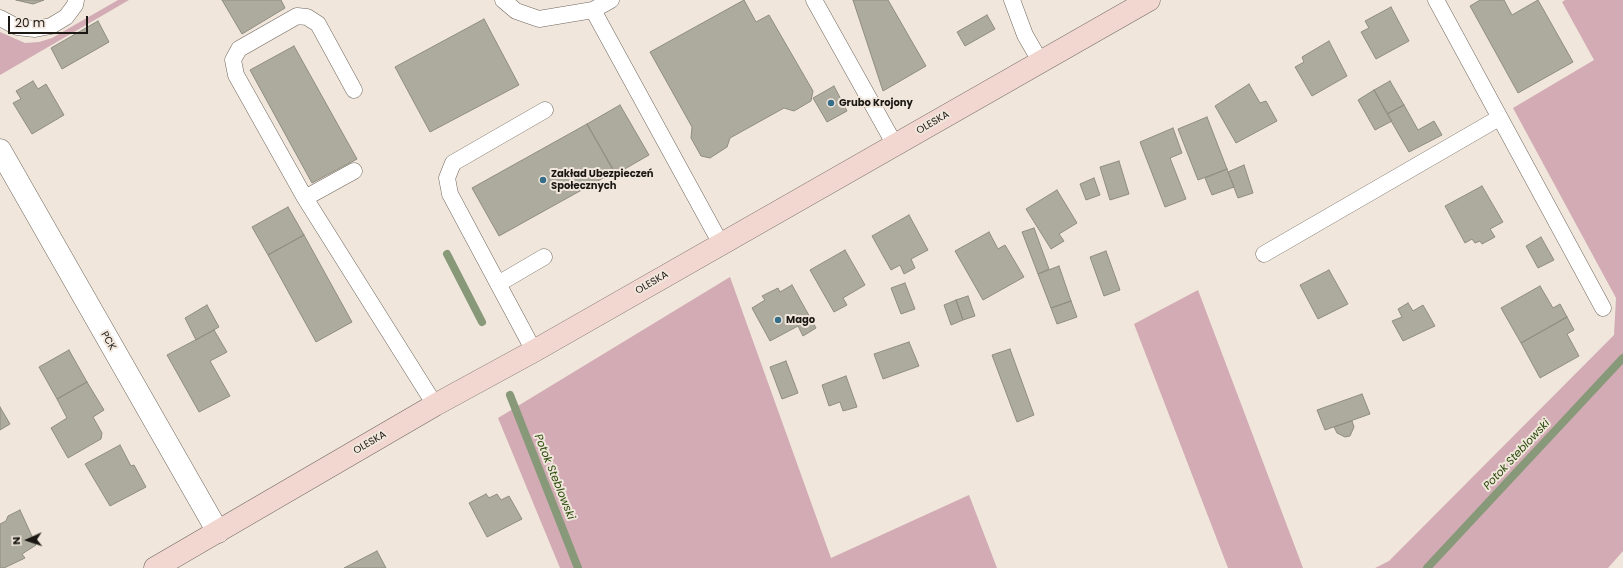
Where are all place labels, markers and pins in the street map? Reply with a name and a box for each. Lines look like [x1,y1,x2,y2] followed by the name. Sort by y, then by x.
[839,97,913,109] place label: Grubo Krojony
[826,98,836,108] marker: Grubo Krojony
[551,168,654,192] place label: Zakład Ubezpieczeń Społecznych
[538,175,548,185] marker: Zakład Ubezpieczeń Społecznych
[786,314,815,326] place label: Mago
[773,315,783,325] marker: Mago

